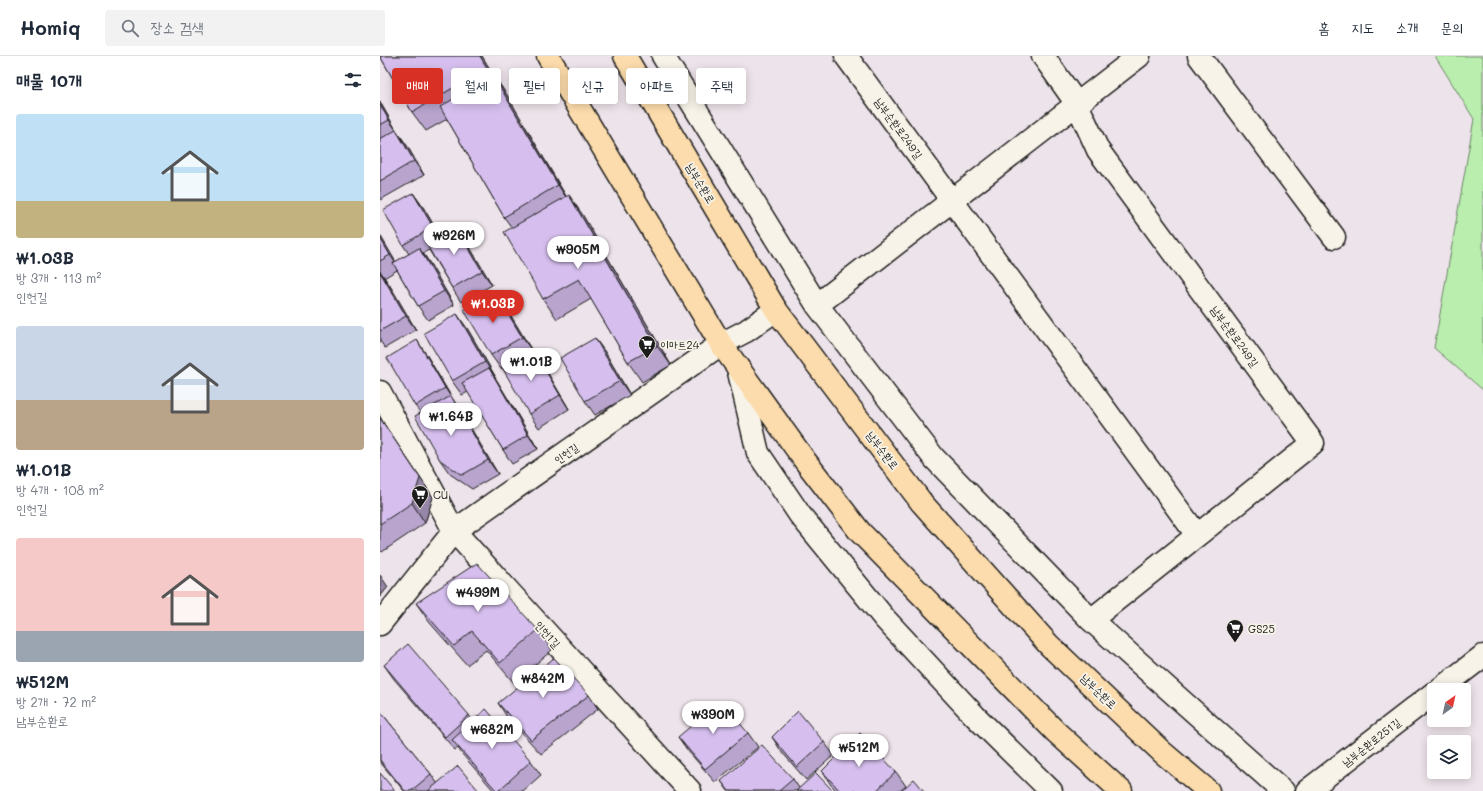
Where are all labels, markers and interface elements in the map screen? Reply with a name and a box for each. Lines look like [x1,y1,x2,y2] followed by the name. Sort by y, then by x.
[105,10,385,46] search box
[20,15,81,40] text: Homiq
[119,17,141,39] icon: search
[151,17,204,37] text: 장소 검색
[1318,18,1329,37] text: 홈
[1351,18,1374,37] text: 지도
[1396,18,1418,37] text: 소개
[1440,18,1463,37] text: 문의
[392,68,443,104] chip: 매매
[451,68,501,104] chip: 월세
[509,68,560,104] chip: 필터
[568,68,618,104] chip: 신규
[626,68,688,104] chip: 아파트
[696,68,746,104] chip: 주택
[16,69,82,91] text: 매물 10개
[342,69,364,91] icon: filters
[872,94,926,162] street label: 남부순환로249길
[154,140,226,212] icon: home
[683,160,719,206] street label: 남부순환로
[426,222,482,256] pin: ₩926M
[432,226,476,243] text: ₩926M
[550,236,606,270] pin: ₩905M
[556,240,600,257] text: ₩905M
[16,246,74,268] text: ₩1.03B
[16,269,101,286] text: 방 3개 · 113 m²
[16,288,47,305] text: 인헌길
[460,290,526,324] pin: ₩1.03B
[471,294,515,311] text: ₩1.03B
[1208,302,1262,370] street label: 남부순환로249길
[637,334,657,359] supermarket icon: 이마트24
[660,337,700,352] place label: 이마트24
[498,348,564,382] pin: ₩1.01B
[154,352,226,424] icon: home
[510,352,552,369] text: ₩1.01B
[418,403,484,437] pin: ₩1.64B
[429,407,473,424] text: ₩1.64B
[864,428,902,472] street label: 남부순환로
[551,439,581,467] street label: 인헌길
[16,458,71,480] text: ₩1.01B
[16,481,104,498] text: 방 4개 · 108 m²
[410,484,430,509] supermarket icon: CU
[433,487,448,502] place label: CU
[16,500,47,517] text: 인헌길
[154,564,226,636] icon: home
[450,579,506,613] pin: ₩499M
[456,583,500,600] text: ₩499M
[532,617,564,651] street label: 인헌1길
[1225,618,1245,643] supermarket icon: GS25
[1248,621,1275,636] place label: GS25
[515,665,571,699] pin: ₩842M
[521,669,565,686] text: ₩842M
[16,670,69,692] text: ₩512M
[1078,670,1120,712] street label: 남부순환로
[1427,683,1471,727] north arrow
[1427,683,1471,779] map controls
[16,693,96,710] text: 방 2개 · 72 m²
[685,701,741,735] pin: ₩390M
[691,705,735,722] text: ₩390M
[16,712,68,729] text: 남부순환로
[1339,714,1404,770] street label: 남부순환로251길
[464,716,520,750] pin: ₩682M
[470,720,514,737] text: ₩682M
[831,734,887,768] pin: ₩512M
[1427,735,1471,779] button: layers
[839,738,879,755] text: ₩512M

